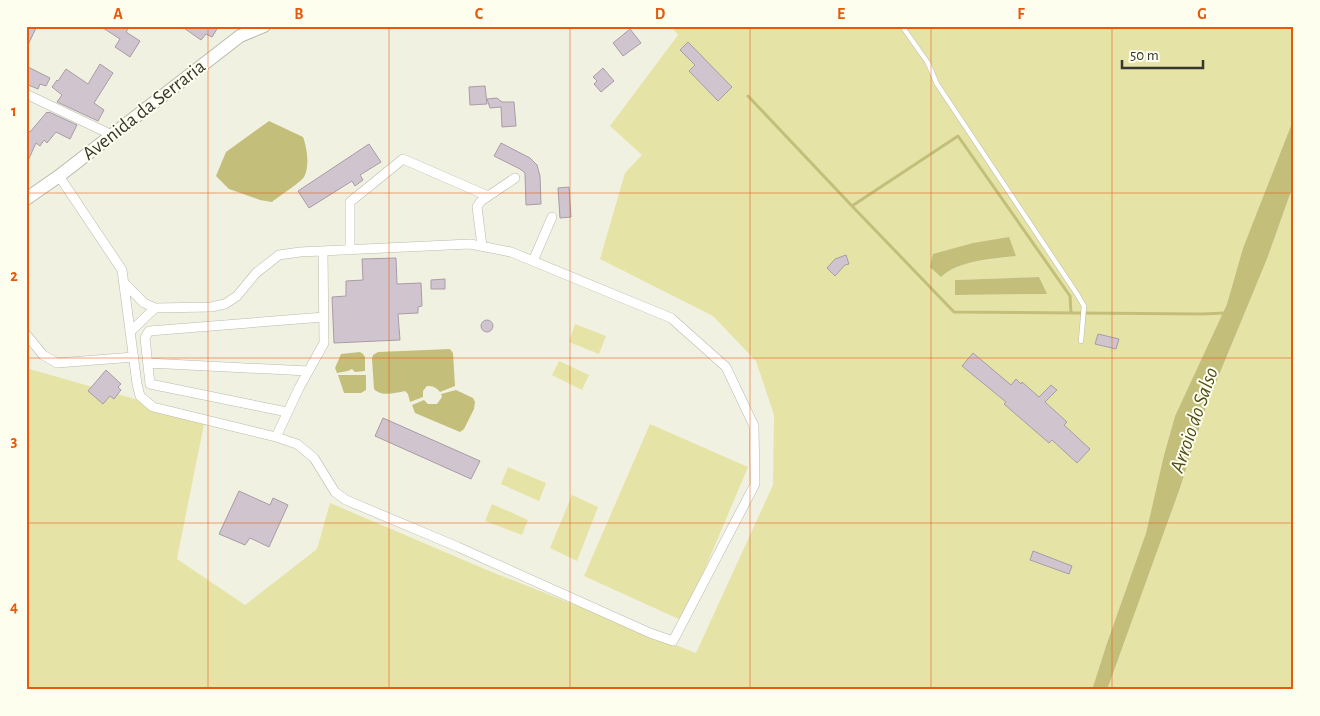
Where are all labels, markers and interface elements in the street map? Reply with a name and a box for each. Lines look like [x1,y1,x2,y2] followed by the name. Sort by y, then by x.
[113,6,123,22] text: A
[294,6,304,22] text: B
[475,6,484,22] text: C
[655,6,666,22] text: D
[837,6,845,22] text: E
[1017,6,1025,22] text: F
[1197,6,1207,22] text: G
[1122,38,1204,70] scale bar
[1130,48,1159,63] text: 50 m
[79,56,209,164] street label: Avenida da Serraria
[11,103,17,119] text: 1
[10,268,18,284] text: 2
[1166,365,1222,476] water label: Arroio do Salso
[11,433,18,449] text: 3
[10,599,18,615] text: 4

